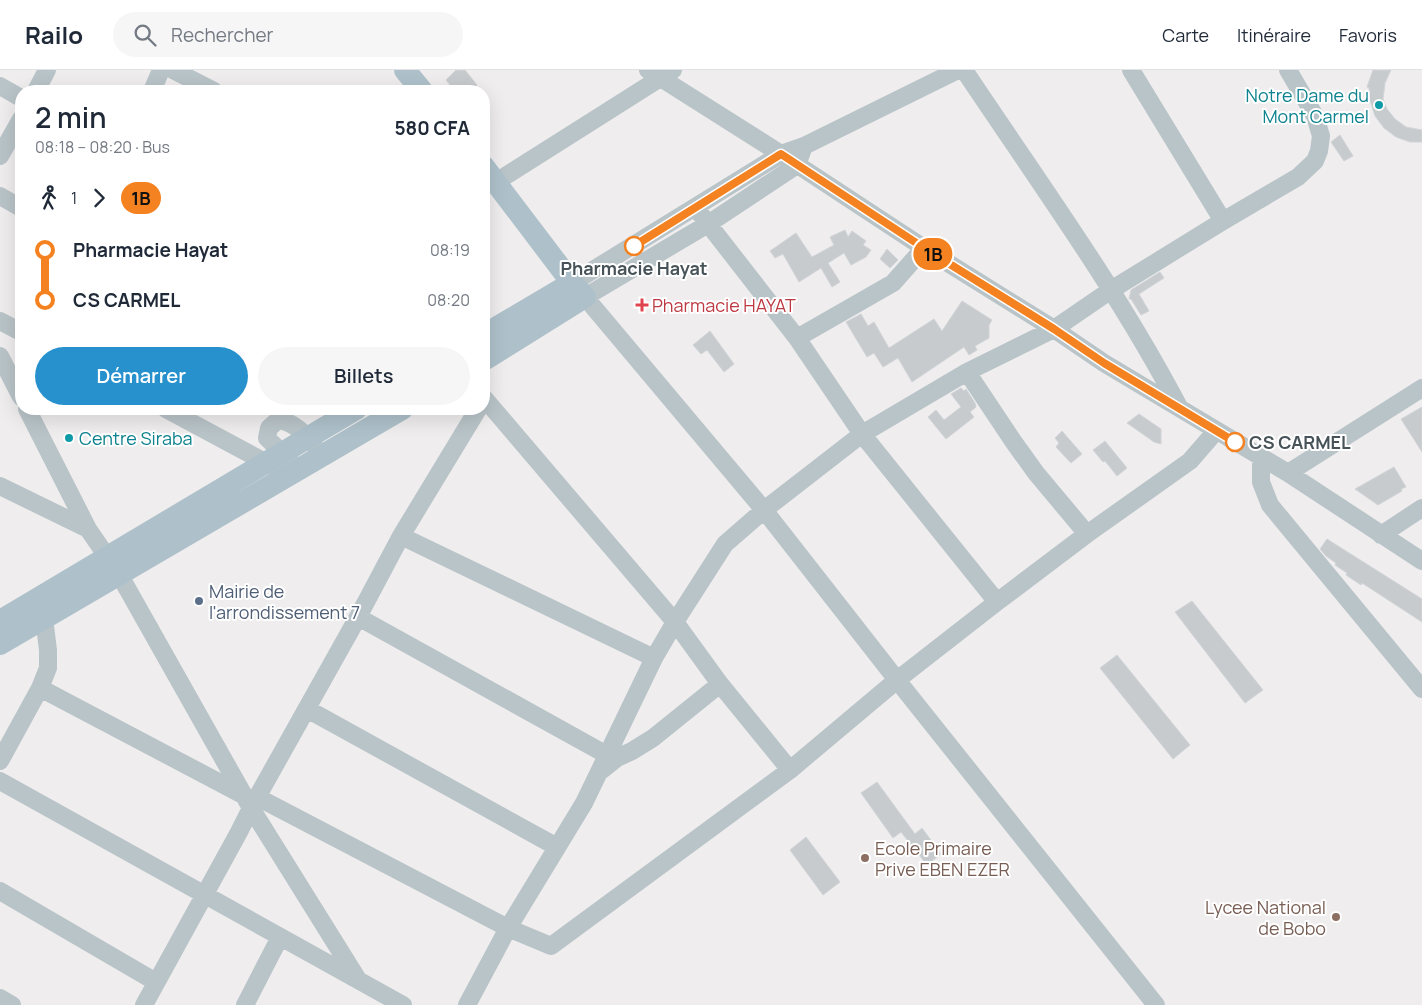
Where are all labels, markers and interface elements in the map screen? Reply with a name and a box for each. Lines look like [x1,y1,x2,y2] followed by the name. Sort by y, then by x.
[113,12,463,57] search box
[25,18,83,51] text: Railo
[131,21,159,49] icon: search
[171,22,273,48] text: Rechercher
[1162,23,1209,47] text: Carte
[1237,23,1311,47] text: Itinéraire
[1339,23,1397,47] text: Favoris
[1246,83,1369,128] place label: Notre Dame du Mont Carmel
[35,98,106,136] text: 2 min
[1373,99,1385,111] marker: Notre Dame du Mont Carmel
[394,115,470,141] text: 580 CFA
[35,136,170,158] text: 08:18 – 08:20 · Bus
[35,184,63,212] icon: walk
[85,184,113,212] icon: forward
[131,186,151,210] text: 1B
[71,187,77,209] text: 1
[624,236,644,256] marker: Pharmacie Hayat
[73,237,228,263] text: Pharmacie Hayat
[910,238,956,270] line badge: 1B
[430,239,470,261] text: 08:19
[923,242,943,266] text: 1B
[560,256,708,280] place label: Pharmacie Hayat
[73,287,180,313] text: CS CARMEL
[427,289,470,311] text: 08:20
[652,293,796,317] place label: Pharmacie HAYAT
[636,299,648,311] marker: Pharmacie HAYAT
[35,347,248,405] button: Démarrer
[258,347,470,405] button: Billets
[79,426,193,450] place label: Centre Siraba
[1249,430,1351,454] place label: CS CARMEL
[63,432,75,444] marker: Centre Siraba
[1225,432,1245,452] marker: CS CARMEL
[209,579,360,624] place label: Mairie de l'arrondissement 7
[193,595,205,607] marker: Mairie de l'arrondissement 7
[875,836,1010,881] place label: Ecole Primaire Prive EBEN EZER
[859,852,871,864] marker: Ecole Primaire Prive EBEN EZER
[1205,895,1326,940] place label: Lycee National de Bobo
[1330,911,1342,923] marker: Lycee National de Bobo

